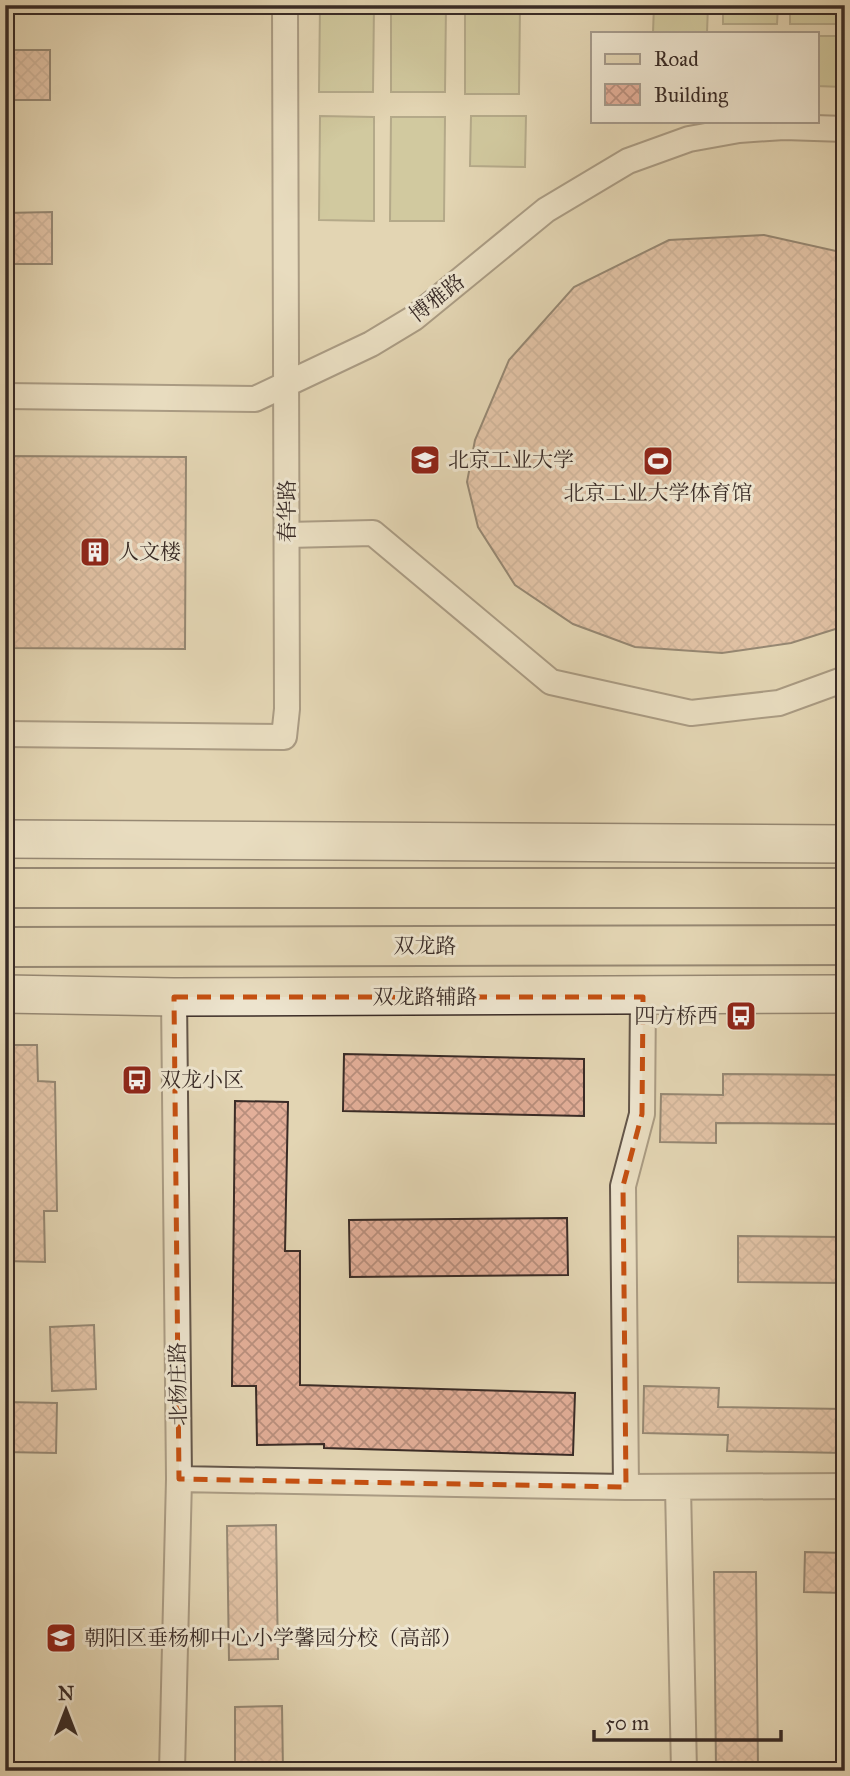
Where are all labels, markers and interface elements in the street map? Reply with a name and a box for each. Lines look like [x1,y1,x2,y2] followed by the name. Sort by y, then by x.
[591,32,818,122] legend
[654,46,699,72] text: Road
[654,82,728,108] text: Building
[404,268,470,328] street label: 博雅路
[408,443,442,477] school or university icon: 北京工业大学
[641,444,675,478] sports icon: 北京工业大学体育馆
[448,447,574,473] place label: 北京工业大学
[274,480,300,543] street label: 春华路
[564,480,753,506] place label: 北京工业大学体育馆
[78,535,112,569] building icon: 人文楼
[118,539,181,565] place label: 人文楼
[394,933,457,959] street label: 双龙路
[373,984,478,1010] street label: 双龙路辅路
[724,999,758,1033] bus stop icon: 四方桥西
[634,1003,718,1029] place label: 四方桥西
[120,1063,154,1097] bus stop icon: 双龙小区
[160,1067,244,1093] place label: 双龙小区
[164,1342,192,1426] street label: 北杨庄路
[44,1621,78,1655] school or university icon: 朝阳区垂杨柳中心小学馨园分校（高部）
[84,1625,462,1651] place label: 朝阳区垂杨柳中心小学馨园分校（高部）
[32,1674,102,1744] north arrow
[58,1682,74,1705] text: N
[594,1699,782,1743] scale bar
[605,1710,650,1736] text: 50 m

